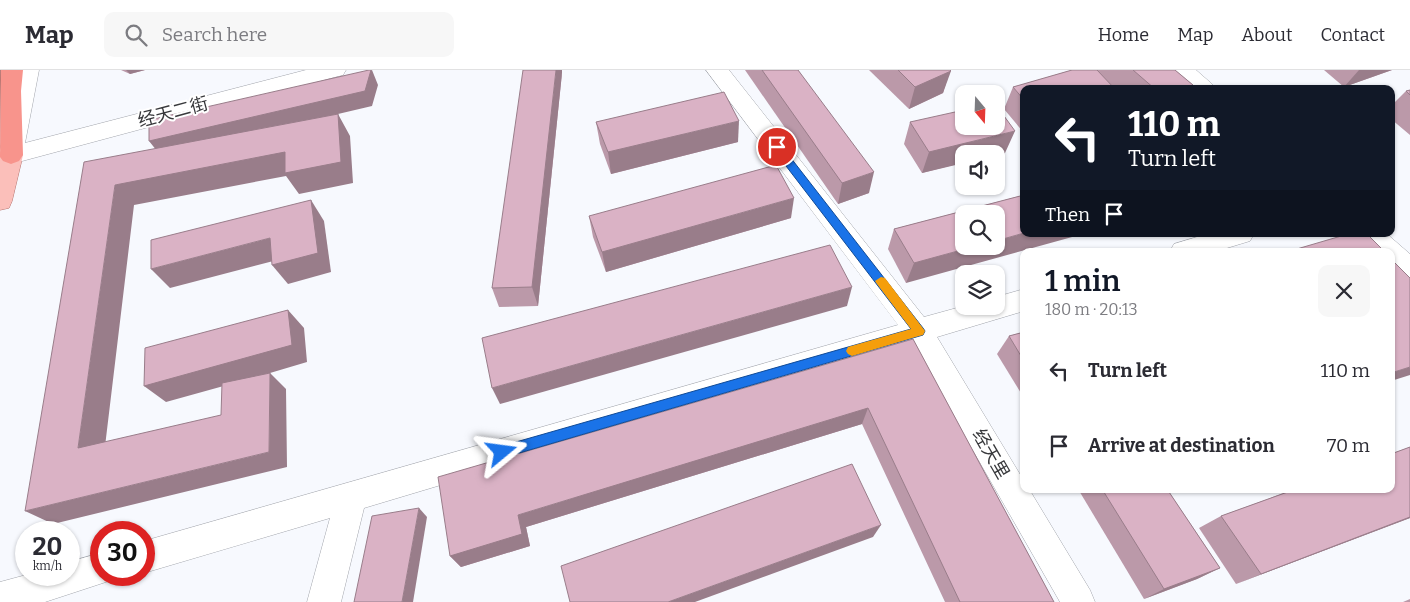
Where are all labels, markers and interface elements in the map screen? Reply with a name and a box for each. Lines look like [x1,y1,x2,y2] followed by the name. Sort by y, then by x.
[104,12,454,57] search box
[25,21,74,49] text: Map
[122,21,150,49] icon: search
[162,23,267,46] text: Search here
[1098,24,1149,46] text: Home
[1177,24,1213,46] text: Map
[1241,24,1292,46] text: About
[1320,24,1385,46] text: Contact
[955,85,1005,135] north arrow
[955,85,1005,315] map controls
[135,92,211,132] street label: 经天二街
[1128,103,1220,145] text: 110 m
[1045,105,1110,170] icon: left
[756,126,798,168] pin
[763,133,791,161] icon: arrive
[955,145,1005,195] button: sound
[1128,145,1216,172] text: Turn left
[1100,200,1128,228] icon: arrive
[1045,203,1090,226] text: Then
[955,205,1005,255] button: search
[1045,263,1120,299] text: 1 min
[955,265,1005,315] button: layers
[1318,265,1370,317] button: close
[1045,300,1138,319] text: 180 m · 20:13
[1045,357,1073,385] icon: left
[1088,359,1167,382] text: Turn left
[1320,359,1370,382] text: 110 m
[475,425,527,477] position arrow
[968,425,1014,483] street label: 经天里
[1045,432,1073,460] icon: arrive
[1088,434,1275,457] text: Arrive at destination
[1327,434,1370,457] text: 70 m
[90,521,155,586] speed limit sign: 30
[33,532,62,562] text: 20
[33,559,62,573] text: km/h

